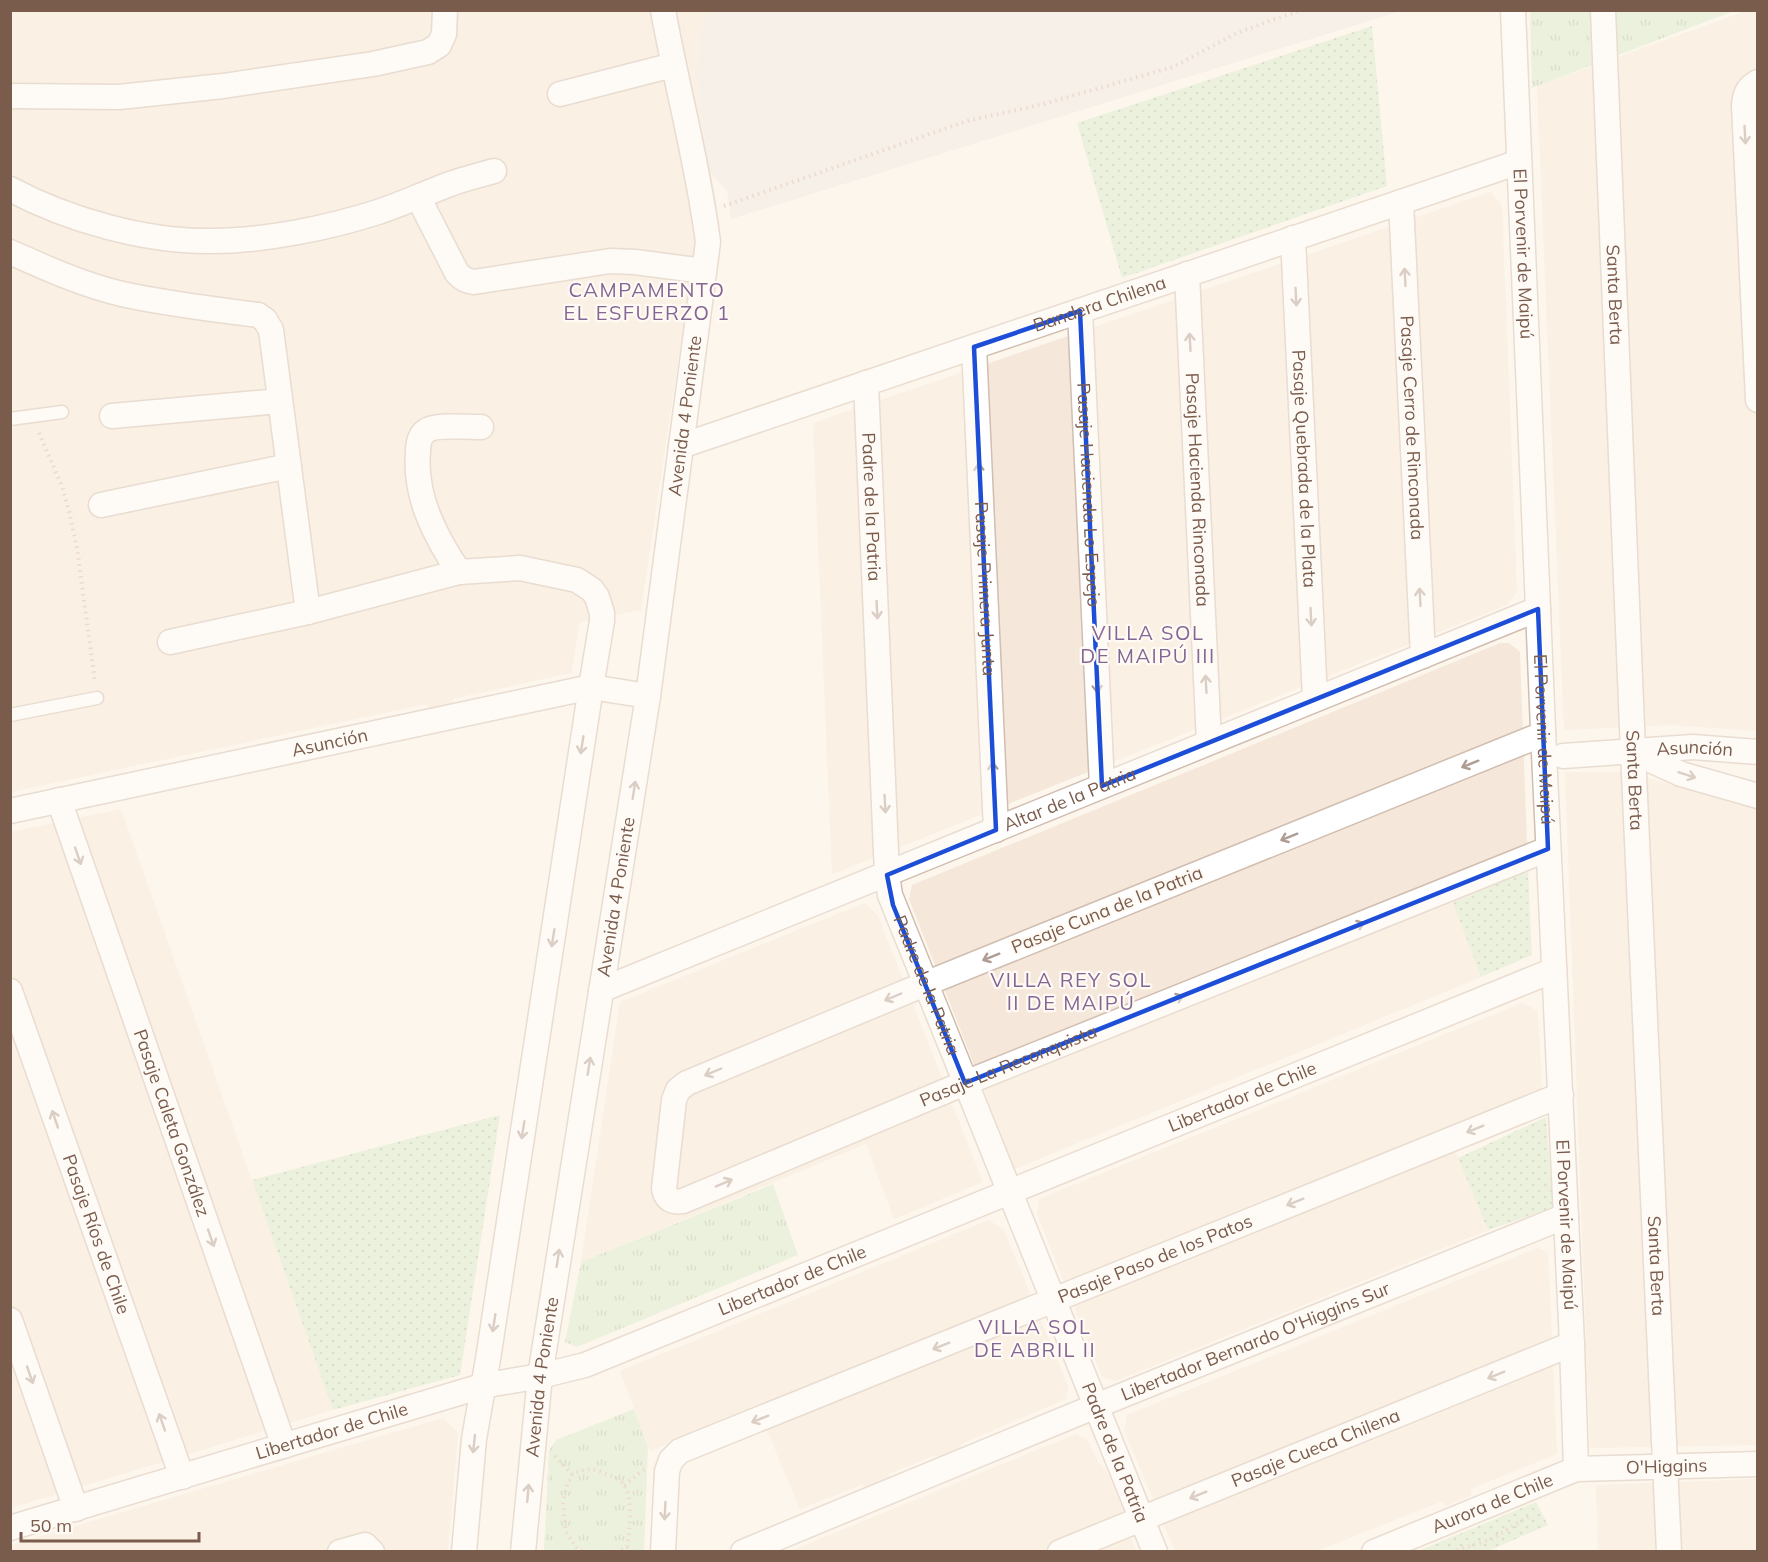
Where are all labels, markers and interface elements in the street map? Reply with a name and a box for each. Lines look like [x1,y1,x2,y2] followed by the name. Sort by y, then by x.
[1740,124,1751,144] one-way arrow
[1509,168,1539,340] street label: El Porvenir de Maipú
[1601,244,1629,345] street label: Santa Berta
[1399,267,1410,287] one-way arrow
[1030,270,1169,337] street label: Bandera Chilena
[563,277,731,325] district label: CAMPAMENTO EL ESFUERZO 1
[1291,286,1302,306] one-way arrow
[1396,315,1429,541] street label: Pasaje Cerro de Rinconada
[1185,333,1196,353] one-way arrow
[663,334,707,497] street label: Avenida 4 Poniente
[1287,349,1322,588] street label: Pasaje Quebrada de la Plata
[1181,372,1215,607] street label: Pasaje Hacienda Rinconada
[1072,382,1106,607] street label: Pasaje Hacienda Lo Espejo
[857,432,886,582] street label: Padre de la Patria
[974,462,985,482] one-way arrow
[970,501,1001,676] street label: Pasaje Primera Junta
[1414,588,1425,608] one-way arrow
[871,599,882,619] one-way arrow
[1306,607,1317,627] one-way arrow
[1080,620,1216,668] district label: VILLA SOL DE MAIPÚ III
[1529,654,1559,825] street label: El Porvenir de Maipú
[1092,673,1103,693] one-way arrow
[1201,675,1212,695] one-way arrow
[290,723,370,762] street label: Asunción
[1621,730,1649,831] street label: Santa Berta
[576,735,587,754] one-way arrow
[1655,735,1734,761] street label: Asunción
[1461,759,1479,770] one-way arrow
[988,762,999,782] one-way arrow
[1000,762,1139,836] street label: Altar de la Patria
[1677,770,1696,781] one-way arrow
[628,781,639,801] one-way arrow
[880,794,891,814] one-way arrow
[592,815,640,978] street label: Avenida 4 Poniente
[1280,832,1299,843] one-way arrow
[74,846,85,865] one-way arrow
[1008,861,1206,958] street label: Pasaje Cuna de la Patria
[888,912,965,1058] street label: Padre de la Patria
[1347,920,1365,931] one-way arrow
[547,927,558,947] one-way arrow
[983,952,1001,963] one-way arrow
[990,967,1152,1015] district label: VILLA REY SOL II DE MAIPÚ
[885,992,903,1003] one-way arrow
[1166,992,1184,1003] one-way arrow
[916,1019,1100,1112] street label: Pasaje La Reconquista
[129,1026,215,1220] street label: Pasaje Caleta González
[584,1056,595,1076] one-way arrow
[1165,1056,1320,1137] street label: Libertador de Chile
[705,1067,723,1078] one-way arrow
[49,1110,60,1129] one-way arrow
[518,1120,529,1140] one-way arrow
[1466,1124,1485,1135] one-way arrow
[1551,1139,1582,1311] street label: El Porvenir de Maipú
[58,1151,135,1317] street label: Pasaje Ríos de Chile
[715,1177,733,1189] one-way arrow
[1286,1198,1304,1209] one-way arrow
[1054,1209,1256,1308] street label: Pasaje Paso de los Patos
[1643,1215,1670,1317] street label: Santa Berta
[207,1228,218,1247] one-way arrow
[715,1240,870,1320] street label: Libertador de Chile
[553,1249,564,1269] one-way arrow
[1118,1276,1393,1406] street label: Libertador Bernardo O'Higgins Sur
[520,1295,563,1458] street label: Avenida 4 Poniente
[488,1313,499,1333] one-way arrow
[974,1314,1096,1362] district label: VILLA SOL DE ABRIL II
[932,1341,950,1352] one-way arrow
[25,1365,36,1384] one-way arrow
[1487,1370,1506,1381] one-way arrow
[1077,1379,1154,1526] street label: Padre de la Patria
[253,1397,410,1464] street label: Libertador de Chile
[1228,1403,1403,1492] street label: Pasaje Cueca Chilena
[156,1413,167,1432] one-way arrow
[751,1414,769,1425] one-way arrow
[468,1434,479,1453] one-way arrow
[1626,1453,1708,1479] street label: O'Higgins
[1428,1468,1556,1538] street label: Aurora de Chile
[523,1484,534,1504] one-way arrow
[1190,1490,1208,1501] one-way arrow
[660,1501,671,1521] one-way arrow
[21,1505,200,1543] scale bar
[30,1514,72,1537] text: 50 m

